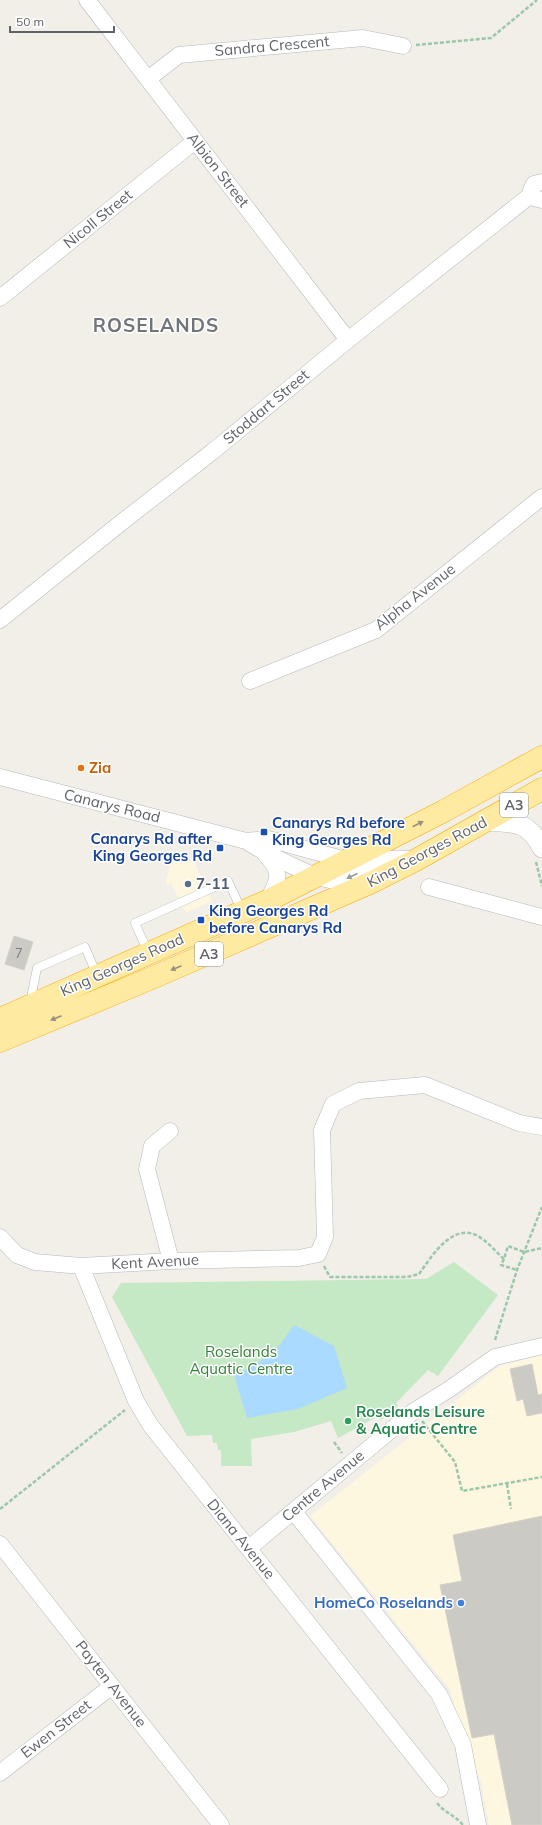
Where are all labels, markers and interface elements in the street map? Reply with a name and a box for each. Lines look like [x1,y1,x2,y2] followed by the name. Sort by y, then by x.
[10,8,114,34] scale bar
[16,14,44,29] text: 50 m
[214,31,330,60] street label: Sandra Crescent
[183,128,254,211] street label: Albion Street
[59,185,136,252] street label: Nicoll Street
[93,313,219,337] district label: ROSELANDS
[219,365,313,448] street label: Stoddart Street
[370,559,459,634] street label: Alpha Avenue
[89,758,111,777] place label: Zia
[76,763,86,773] marker: Zia
[62,784,162,827] street label: Canarys Road
[500,793,528,817] road number: A3
[363,812,490,891] street label: King Georges Road
[272,813,405,849] place label: Canarys Rd before King Georges Rd
[412,821,424,827] one-way arrow
[259,827,269,837] marker: Canarys Rd before King Georges Rd
[91,829,212,865] place label: Canarys Rd after King Georges Rd
[215,843,225,853] marker: Canarys Rd after King Georges Rd
[346,873,358,879] one-way arrow
[196,874,230,893] place label: 7-11
[183,879,193,889] marker: 7-11
[209,901,342,937] place label: King Georges Rd before Canarys Rd
[196,915,206,925] marker: King Georges Rd before Canarys Rd
[57,929,187,1000] street label: King Georges Road
[195,942,223,966] road number: A3
[15,945,23,961] house number: 7
[170,965,182,971] one-way arrow
[50,1015,62,1021] one-way arrow
[111,1250,199,1273] street label: Kent Avenue
[189,1342,293,1378] park label: Roselands Aquatic Centre
[356,1402,485,1438] place label: Roselands Leisure & Aquatic Centre
[343,1416,353,1426] marker: Roselands Leisure & Aquatic Centre
[278,1446,368,1526] street label: Centre Avenue
[203,1495,280,1583] street label: Diana Avenue
[314,1593,453,1612] place label: HomeCo Roselands
[456,1598,466,1608] marker: HomeCo Roselands
[72,1637,151,1731] street label: Payten Avenue
[17,1695,95,1762] street label: Ewen Street

